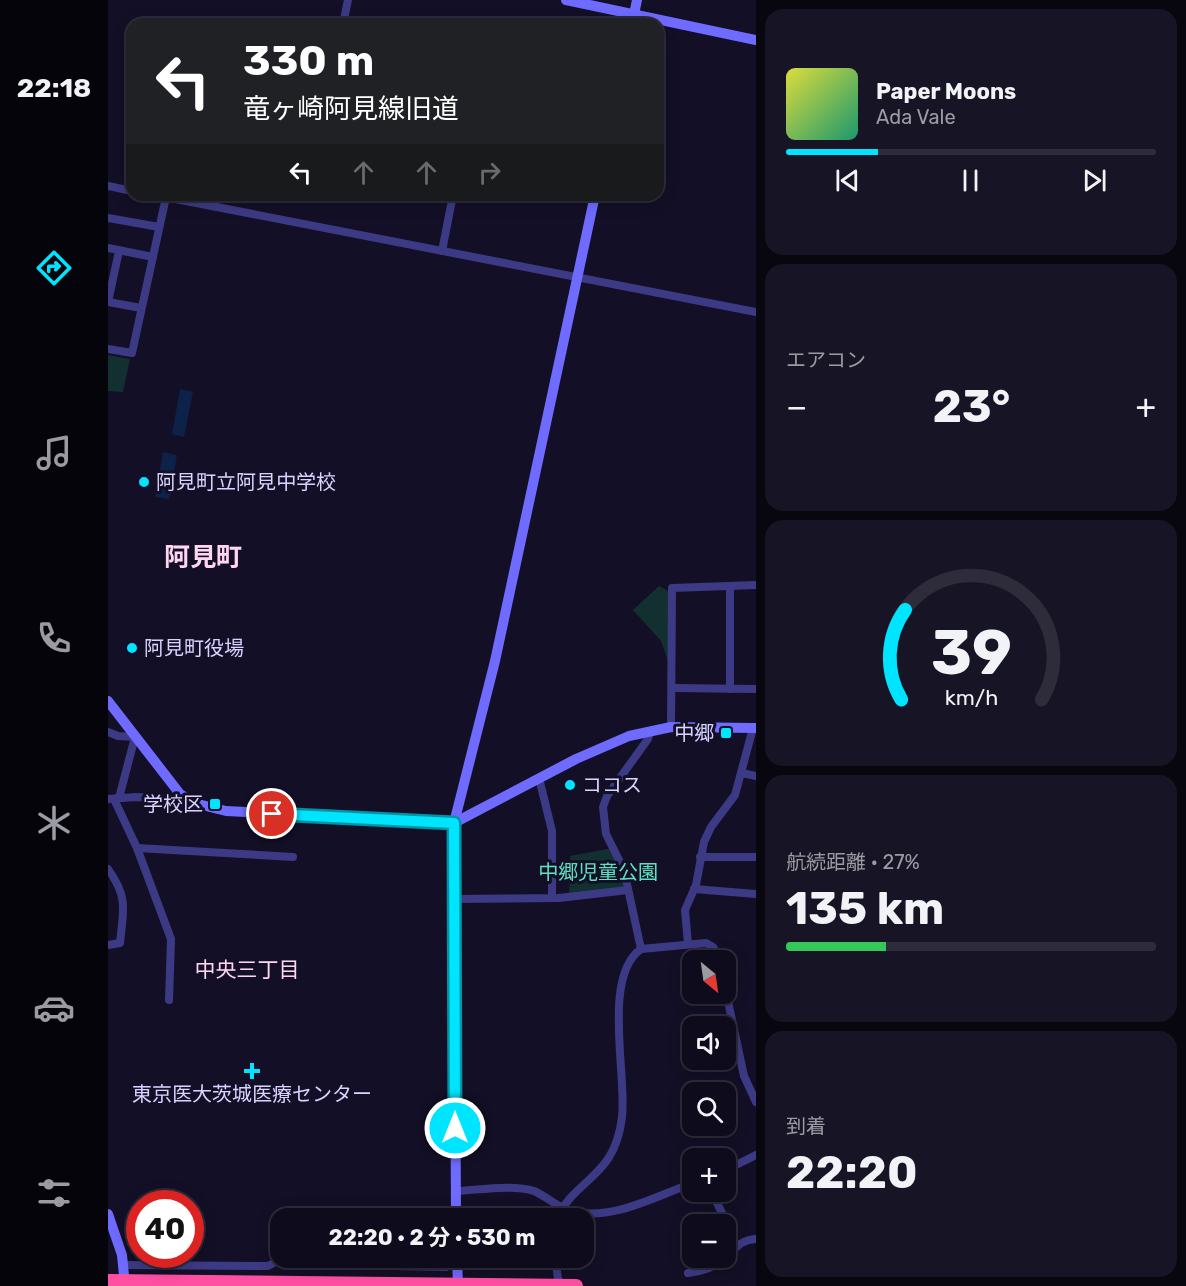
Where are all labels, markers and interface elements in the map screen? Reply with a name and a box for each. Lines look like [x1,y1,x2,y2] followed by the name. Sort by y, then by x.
[243,36,374,86] text: 330 m
[144,42,222,120] icon: left
[17,72,91,104] text: 22:18
[876,78,1016,105] text: Paper Moons
[243,93,459,125] text: 竜ヶ崎阿見線旧道
[876,105,956,129] text: Ada Vale
[284,156,317,189] icon: left
[347,156,380,189] icon: ahead
[410,156,443,189] icon: ahead
[473,156,506,189] icon: right
[831,164,864,197] icon: previous
[954,164,987,197] icon: pause
[1078,164,1111,197] icon: next
[33,247,75,289] icon: directions
[786,348,866,372] text: エアコン
[933,380,1010,433] text: 23°
[786,387,807,426] text: −
[1135,387,1156,426] text: +
[33,432,75,474] icon: music
[156,470,336,494] place label: 阿見町立阿見中学校
[137,475,151,489] marker: 阿見町立阿見中学校
[164,542,242,573] district label: 阿見町
[930,616,1012,690] text: 39
[33,617,75,659] icon: phone
[144,636,244,660] place label: 阿見町役場
[125,641,139,655] marker: 阿見町役場
[944,685,998,710] text: km/h
[674,721,714,745] place label: 中郷
[719,726,733,740] marker: 中郷
[582,773,642,797] place label: ココス
[563,778,577,792] marker: ココス
[246,788,297,839] pin
[143,792,203,816] place label: 学校区
[208,797,222,811] marker: 学校区
[255,797,288,830] icon: arrive
[33,802,75,844] icon: climate
[786,850,920,874] text: 航続距離 · 27%
[538,860,658,884] park label: 中郷児童公園
[786,882,944,935] text: 135 km
[682,950,736,1004] north arrow
[682,950,736,1268] map controls
[195,957,300,982] district label: 中央三丁目
[33,987,75,1029] icon: car
[682,1016,736,1070] button: sound
[243,1062,261,1080] marker: 東京医大茨城医療センター
[132,1082,372,1106] place label: 東京医大茨城医療センター
[682,1082,736,1136] button: search
[423,1096,487,1160] position arrow
[786,1114,826,1138] text: 到着
[786,1146,918,1199] text: 22:20
[682,1148,736,1202] button: +
[33,1172,75,1214] icon: filters
[126,1190,204,1268] speed limit sign: 40
[682,1214,736,1268] button: −
[328,1224,536,1251] text: 22:20 · 2 分 · 530 m

